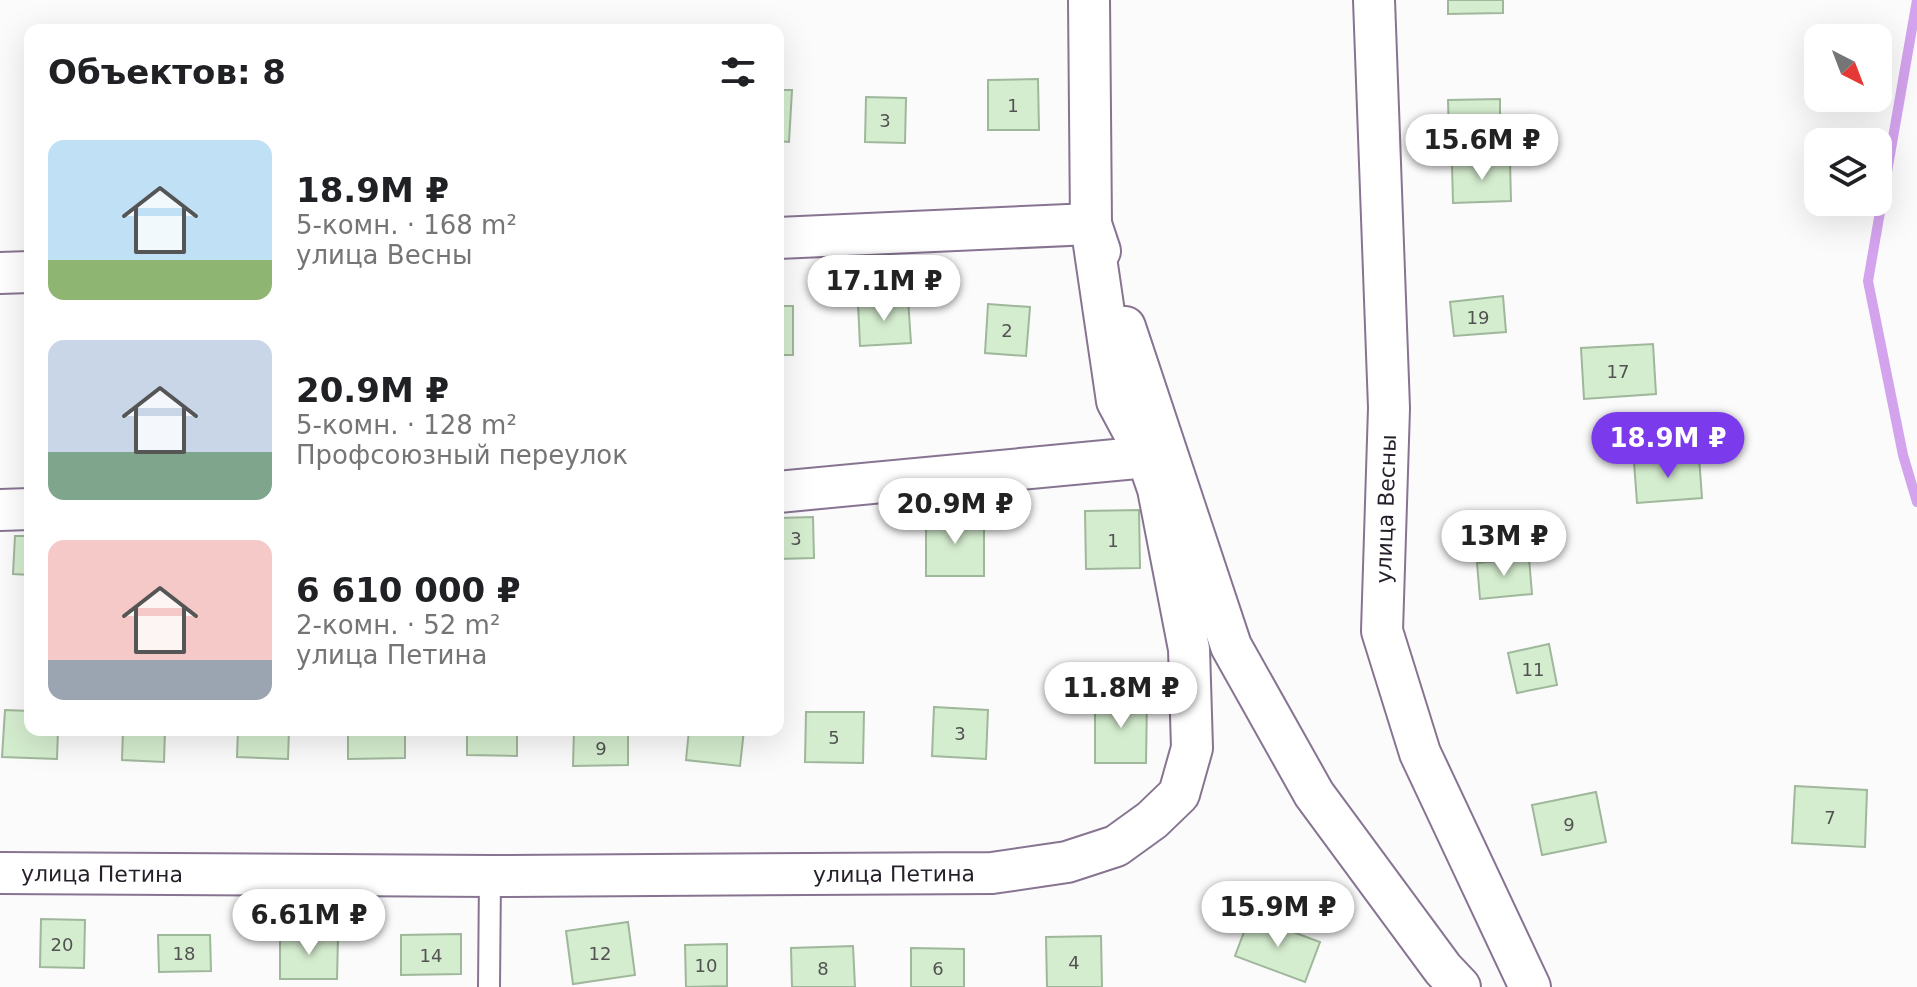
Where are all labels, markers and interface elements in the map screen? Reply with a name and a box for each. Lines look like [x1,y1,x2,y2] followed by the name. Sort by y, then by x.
[1804,24,1892,112] north arrow
[1804,24,1892,216] map controls
[716,50,760,94] icon: filters
[48,52,286,92] text: Объектов: 8
[1007,95,1019,116] house number: 1
[879,110,891,131] house number: 3
[1408,114,1556,182] pin: 15.6M ₽
[1423,125,1541,155] text: 15.6M ₽
[1804,128,1892,216] button: layers
[296,170,449,210] text: 18.9M ₽
[112,172,208,268] icon: home
[296,210,517,240] text: 5-комн. · 168 m²
[296,240,472,270] text: улица Весны
[810,255,958,323] pin: 17.1M ₽
[825,266,943,296] text: 17.1M ₽
[1467,307,1489,328] house number: 19
[1001,320,1013,341] house number: 2
[1607,361,1629,382] house number: 17
[296,370,449,410] text: 20.9M ₽
[112,372,208,468] icon: home
[296,410,517,440] text: 5-комн. · 128 m²
[1594,412,1742,480] pin: 18.9M ₽
[1609,423,1727,453] text: 18.9M ₽
[1371,434,1401,584] street label: улица Весны
[296,440,628,470] text: Профсоюзный переулок
[881,478,1029,546] pin: 20.9M ₽
[896,489,1014,519] text: 20.9M ₽
[1448,510,1560,578] pin: 13M ₽
[1459,521,1549,551] text: 13M ₽
[790,528,802,549] house number: 3
[1107,530,1119,551] house number: 1
[296,570,521,610] text: 6 610 000 ₽
[112,572,208,668] icon: home
[296,610,500,640] text: 2-комн. · 52 m²
[296,640,487,670] text: улица Петина
[1522,659,1544,680] house number: 11
[1047,662,1195,730] pin: 11.8M ₽
[1062,673,1180,703] text: 11.8M ₽
[954,723,966,744] house number: 3
[828,727,840,748] house number: 5
[595,738,607,759] house number: 9
[1824,807,1836,828] house number: 7
[1563,814,1575,835] house number: 9
[21,861,183,887] street label: улица Петина
[813,861,975,887] street label: улица Петина
[1204,881,1352,949] pin: 15.9M ₽
[235,889,383,957] pin: 6.61M ₽
[1219,892,1337,922] text: 15.9M ₽
[250,900,368,930] text: 6.61M ₽
[51,934,73,955] house number: 20
[173,943,195,964] house number: 18
[589,943,611,964] house number: 12
[420,945,442,966] house number: 14
[1068,952,1080,973] house number: 4
[695,955,717,976] house number: 10
[817,958,829,979] house number: 8
[932,958,944,979] house number: 6

